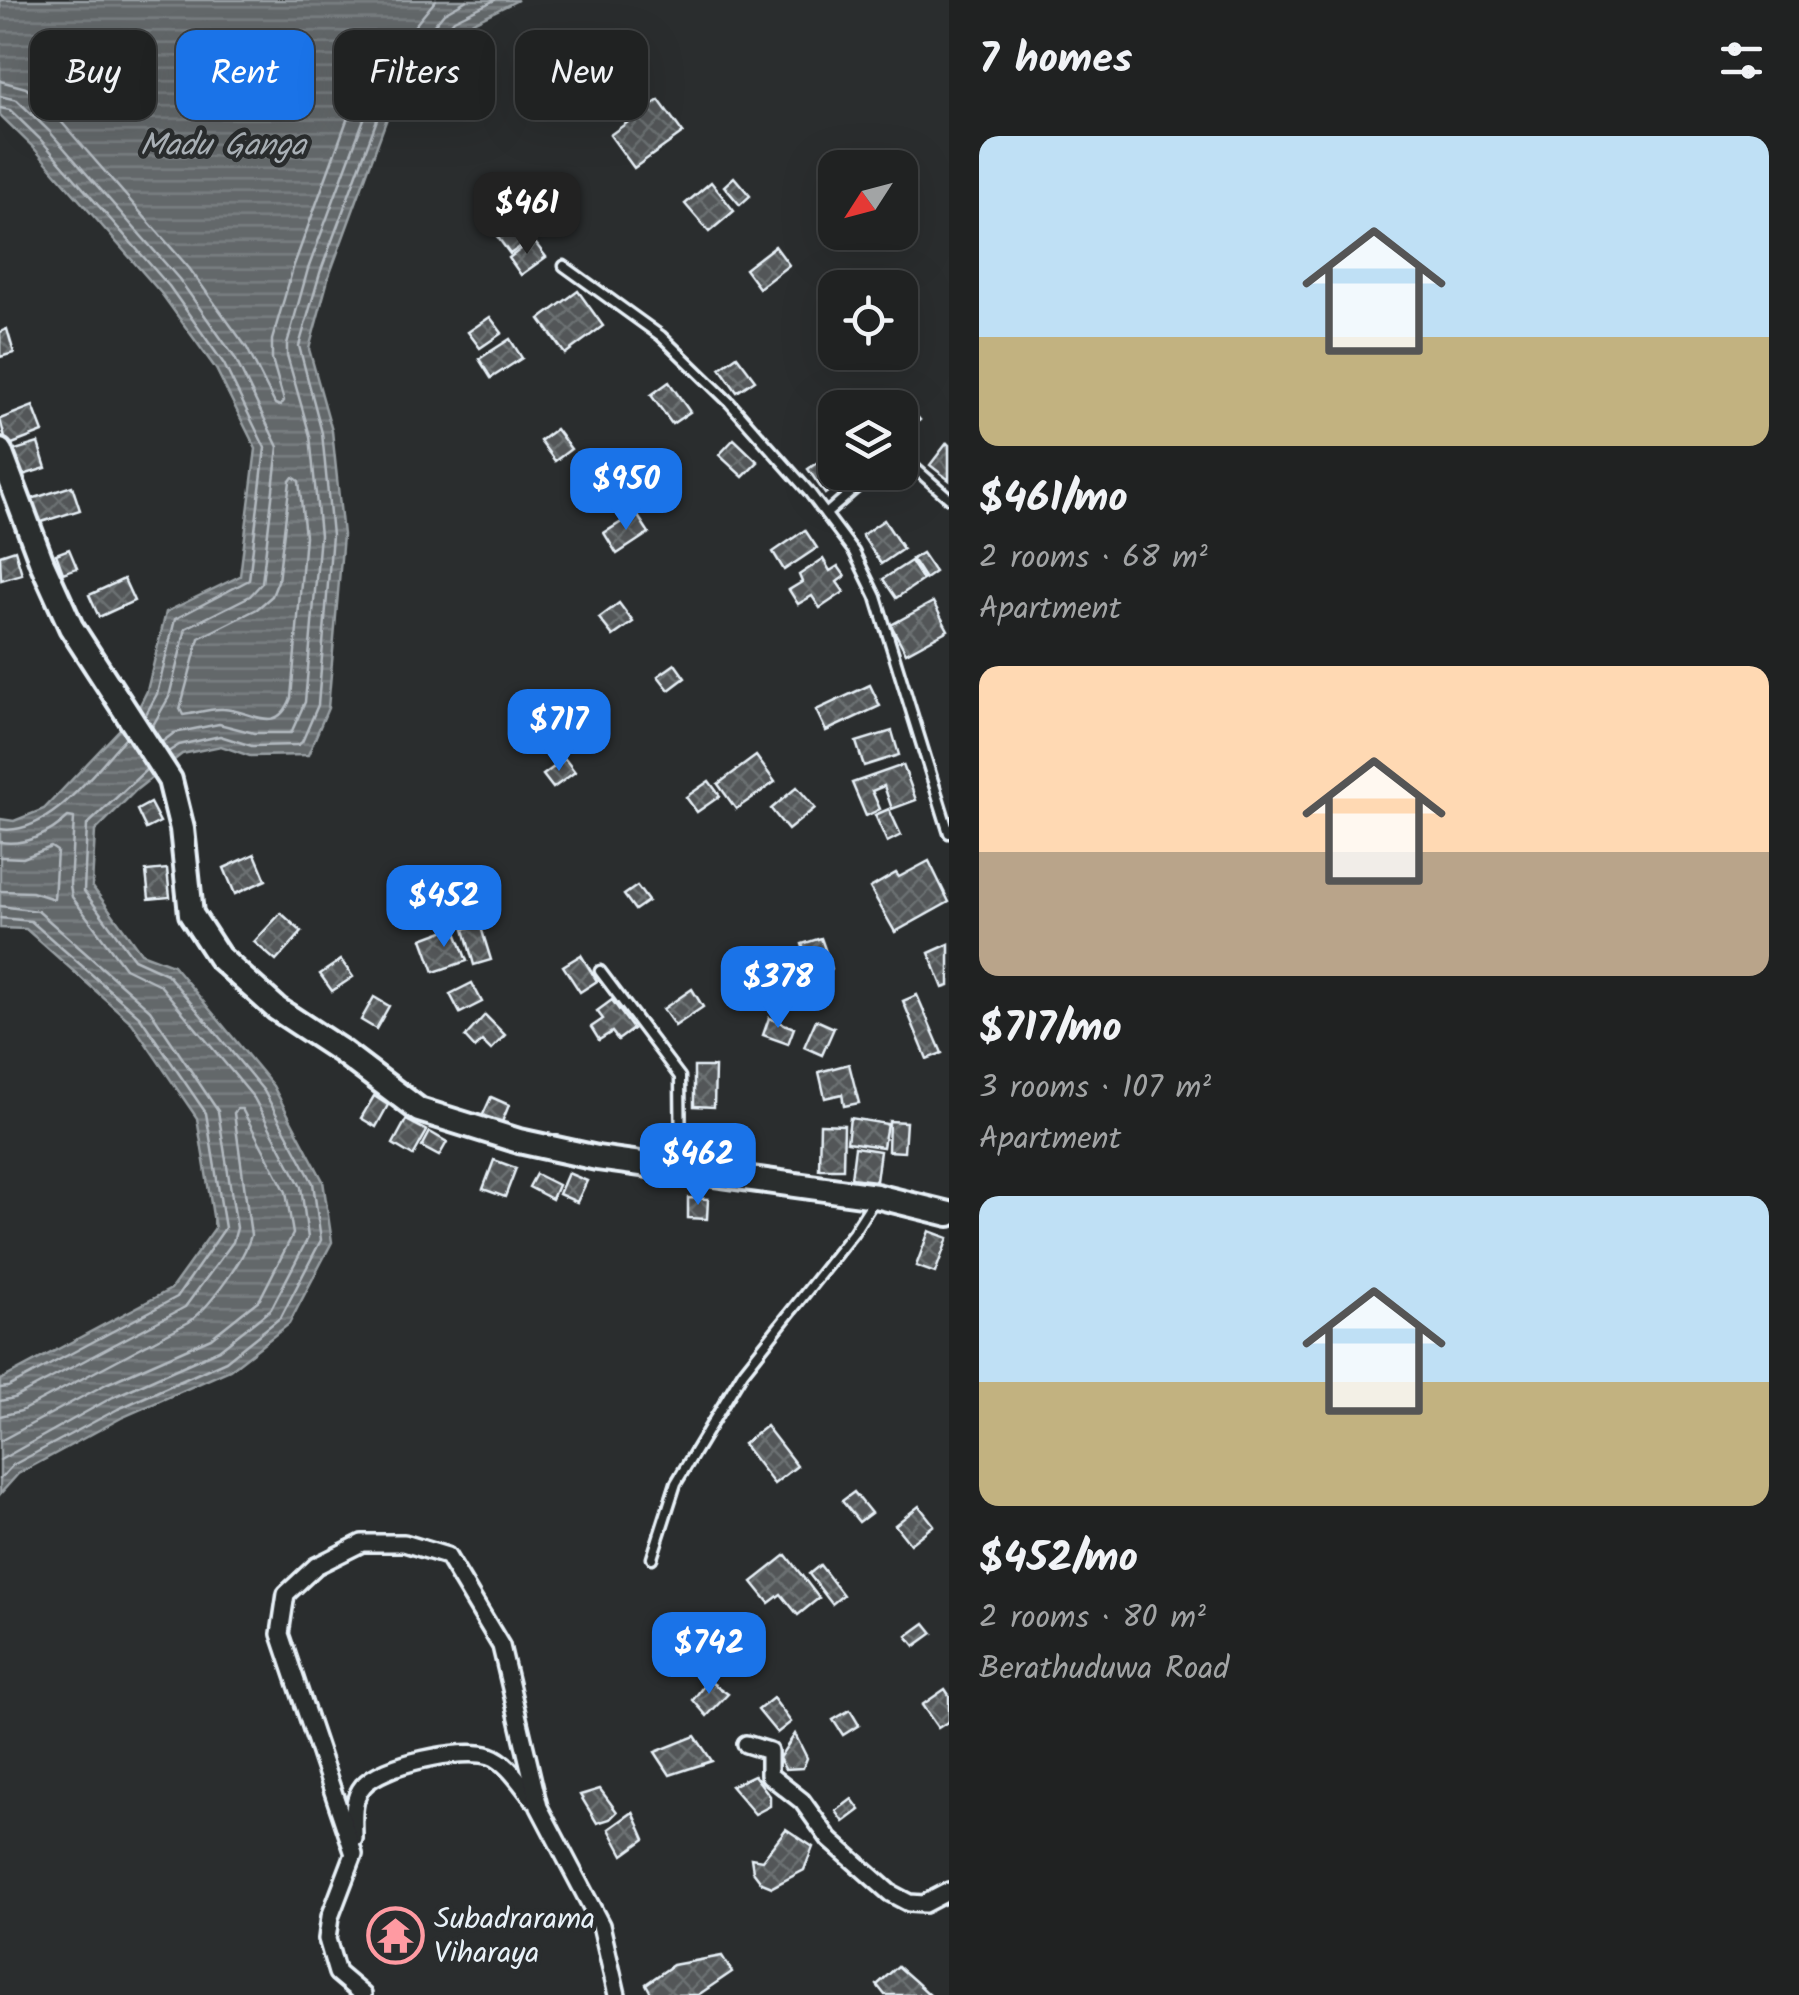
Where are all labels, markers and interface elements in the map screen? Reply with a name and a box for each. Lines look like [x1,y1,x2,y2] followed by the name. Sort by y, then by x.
[979,27,1132,94] text: 7 homes
[30,30,156,120] chip: Buy
[176,30,314,120] chip: Rent
[334,30,495,120] chip: Filters
[515,30,648,120] chip: New
[1714,33,1769,88] icon: filters
[140,121,308,172] water label: Madu Ganga
[818,150,918,250] north arrow
[818,150,918,490] map controls
[468,172,586,257] pin: $461
[495,179,559,230] text: $461
[1284,201,1464,381] icon: home
[818,270,918,370] button: locate
[818,390,918,490] button: layers
[567,448,685,533] pin: $950
[592,455,660,506] text: $950
[979,466,1128,533] text: $461/mo
[979,533,1208,584] text: 2 rooms · 68 m²
[979,584,1121,635] text: Apartment
[500,689,618,774] pin: $717
[530,696,588,747] text: $717
[1284,731,1464,911] icon: home
[385,865,503,950] pin: $452
[408,872,480,923] text: $452
[719,946,837,1031] pin: $378
[743,953,813,1004] text: $378
[979,996,1122,1063] text: $717/mo
[979,1063,1211,1114] text: 3 rooms · 107 m²
[979,1114,1121,1165] text: Apartment
[639,1123,757,1208] pin: $462
[662,1130,734,1181] text: $462
[1284,1261,1464,1441] icon: home
[979,1526,1138,1593] text: $452/mo
[979,1593,1206,1644] text: 2 rooms · 80 m²
[650,1612,768,1697] pin: $742
[674,1619,744,1670] text: $742
[979,1644,1229,1695] text: Berathuduwa Road
[434,1896,595,1978] place label: Subadrarama Viharaya
[365,1905,425,1965] temple icon: Subadrarama Viharaya

